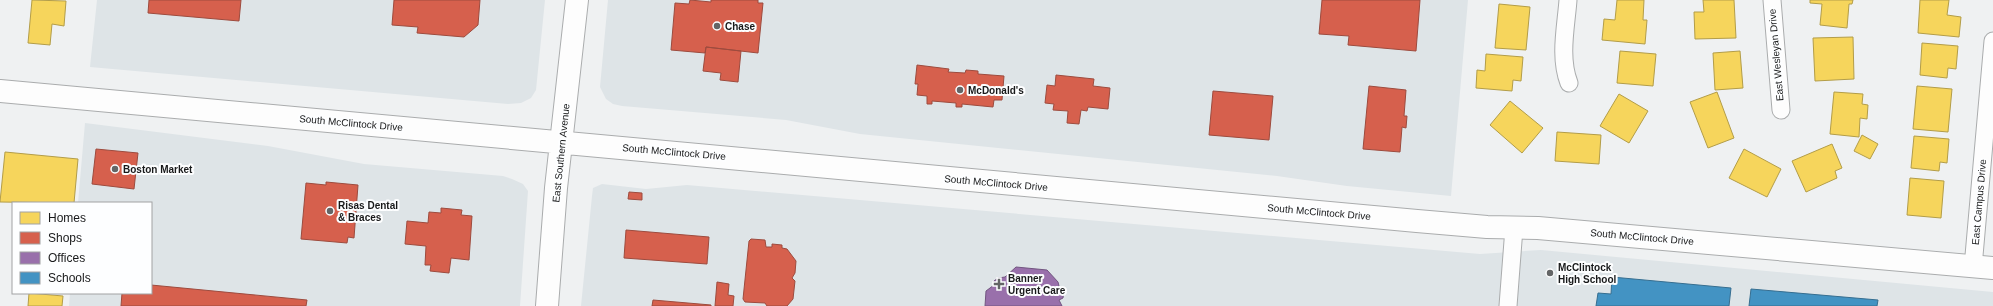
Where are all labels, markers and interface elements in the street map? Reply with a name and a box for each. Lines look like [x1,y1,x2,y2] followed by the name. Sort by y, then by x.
[1766,8,1786,102] street label: East Wesleyan Drive
[712,21,722,31] marker: Chase
[725,21,755,32] place label: Chase
[955,85,965,95] marker: McDonald's
[968,85,1024,96] place label: McDonald's
[550,103,572,203] street label: East Southern Avenue
[299,113,404,133] street label: South McClintock Drive
[622,142,727,162] street label: South McClintock Drive
[1970,158,1988,245] street label: East Campus Drive
[110,164,120,174] marker: Boston Market
[123,164,193,175] place label: Boston Market
[944,173,1049,193] street label: South McClintock Drive
[338,200,398,223] place label: Risas Dental & Braces
[12,202,152,294] legend
[1267,202,1372,222] street label: South McClintock Drive
[325,206,335,216] marker: Risas Dental & Braces
[48,211,86,225] text: Homes
[1590,227,1695,247] street label: South McClintock Drive
[48,231,82,245] text: Shops
[48,251,85,265] text: Offices
[1558,262,1617,285] place label: McClintock High School
[1545,268,1555,278] marker: McClintock High School
[48,271,91,285] text: Schools
[1008,273,1066,296] place label: Banner Urgent Care
[993,278,1005,290] marker: Banner Urgent Care

